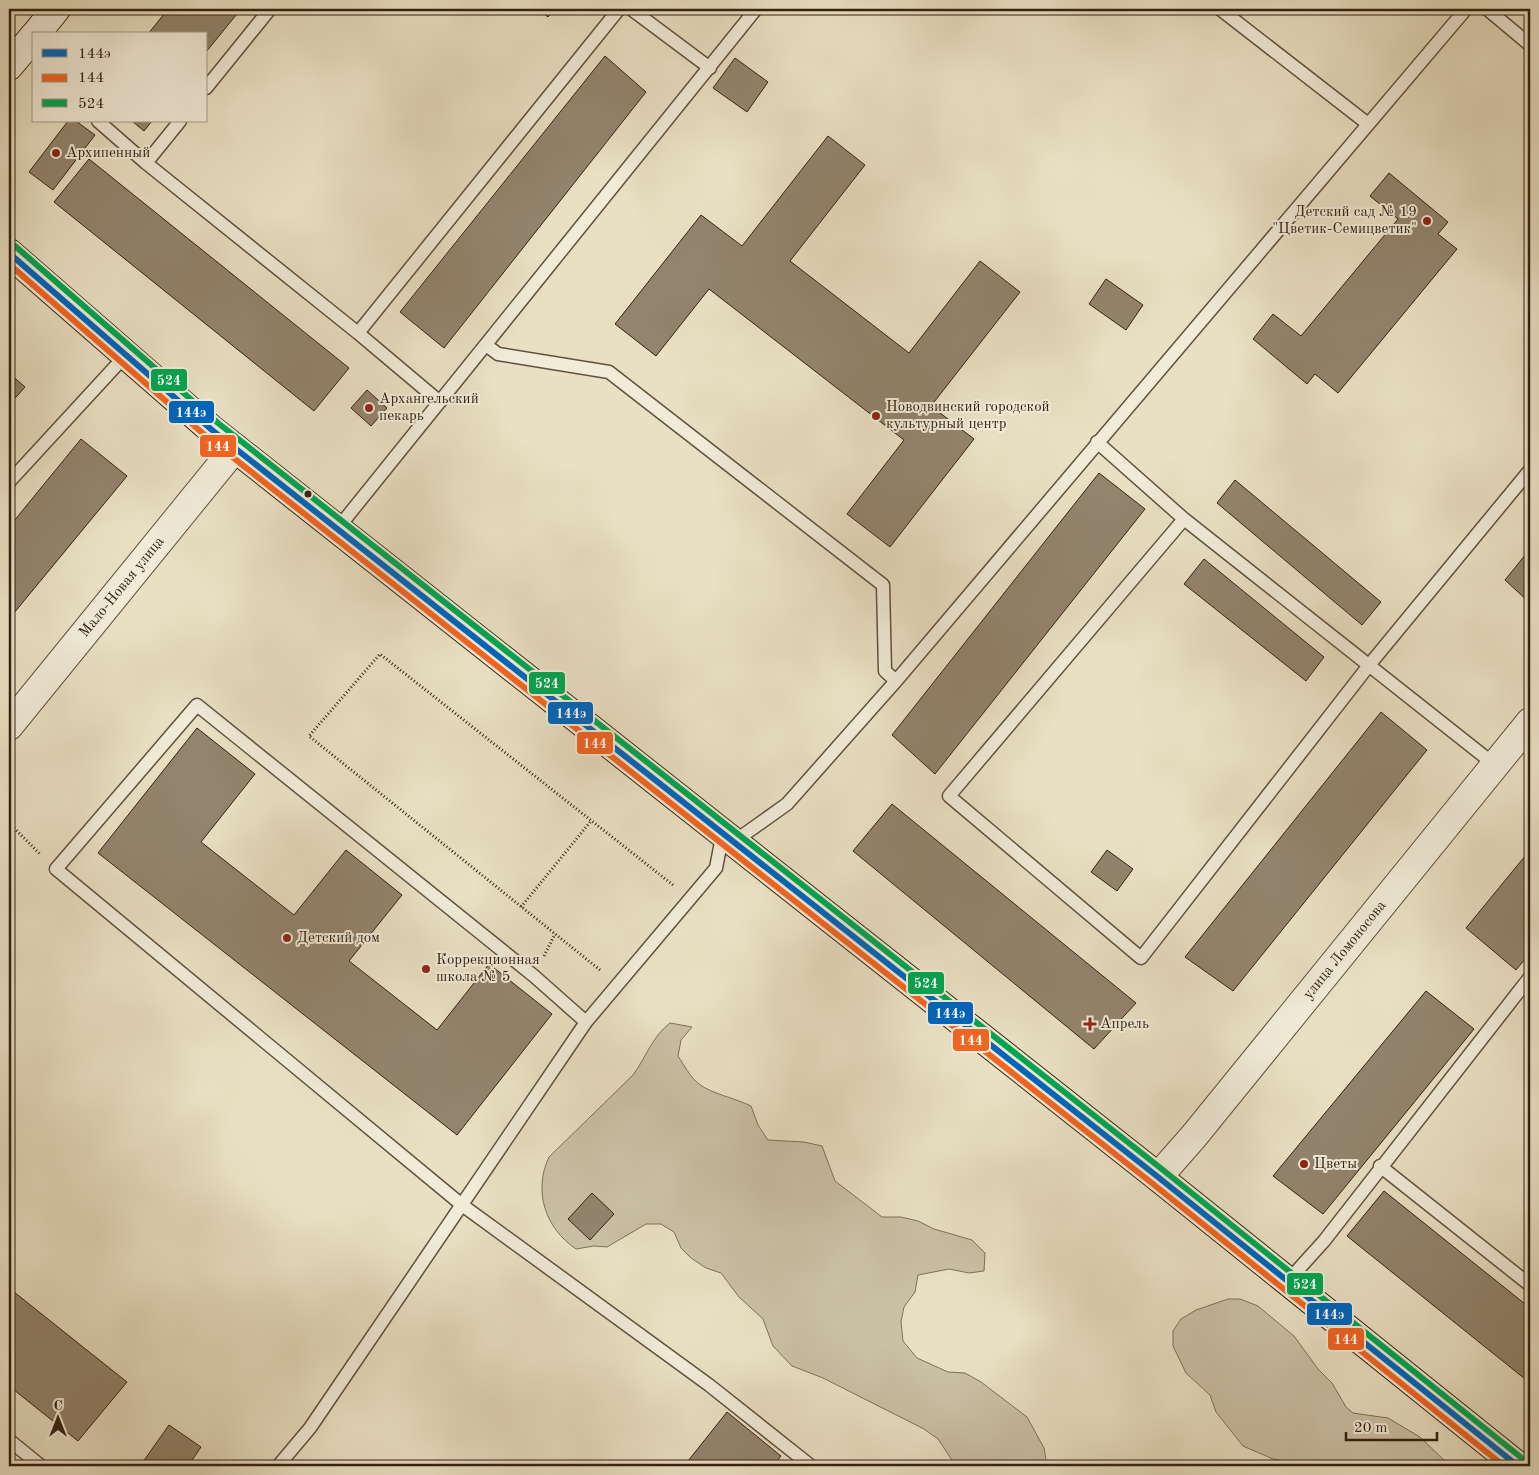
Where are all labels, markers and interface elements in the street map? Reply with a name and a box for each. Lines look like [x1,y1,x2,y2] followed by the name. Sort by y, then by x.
[32,32,208,122] legend
[78,47,111,62] text: 144э
[78,71,104,86] text: 144
[78,97,104,112] text: 524
[66,146,150,161] place label: Архипенный
[50,147,62,159] marker: Архипенный
[1272,205,1417,237] place label: Детский сад № 19 "Цветик-Семицветик"
[1421,215,1433,227] marker: Детский сад № 19 "Цветик-Семицветик"
[150,368,188,392] line badge: 524
[157,374,181,388] text: 524
[379,392,479,424] place label: Архангельский пекарь
[168,400,215,424] line badge: 144э
[886,400,1050,432] place label: Новодвинский городской культурный центр
[363,402,375,414] marker: Архангельский пекарь
[176,406,206,420] text: 144э
[870,410,882,422] marker: Новодвинский городской культурный центр
[199,434,237,458] line badge: 144
[206,440,230,454] text: 144
[303,489,313,499] unlabelled marker
[77,533,167,640] street label: Мало-Новая улица
[528,671,566,695] line badge: 524
[535,677,559,691] text: 524
[547,701,594,725] line badge: 144э
[556,707,586,721] text: 144э
[576,731,614,755] line badge: 144
[583,737,607,751] text: 144
[1301,897,1390,1002] street label: улица Ломоносова
[297,931,380,946] place label: Детский дом
[281,932,293,944] marker: Детский дом
[436,953,540,985] place label: Коррекционная школа № 5
[420,963,432,975] marker: Коррекционная школа № 5
[907,971,945,995] line badge: 524
[914,977,938,991] text: 524
[927,1001,974,1025] line badge: 144э
[935,1007,965,1021] text: 144э
[1100,1017,1149,1032] place label: Апрель
[1084,1018,1096,1030] marker: Апрель
[952,1028,990,1052] line badge: 144
[959,1034,983,1048] text: 144
[1314,1157,1357,1172] place label: Цветы
[1298,1158,1310,1170] marker: Цветы
[1286,1272,1324,1296] line badge: 524
[1293,1278,1317,1292] text: 524
[1306,1302,1353,1326] line badge: 144э
[1314,1308,1344,1322] text: 144э
[1327,1327,1365,1351] line badge: 144
[1334,1333,1358,1347] text: 144
[32,1392,82,1442] north arrow
[53,1399,63,1413] text: С
[1346,1410,1438,1442] scale bar
[1354,1421,1388,1436] text: 20 m

